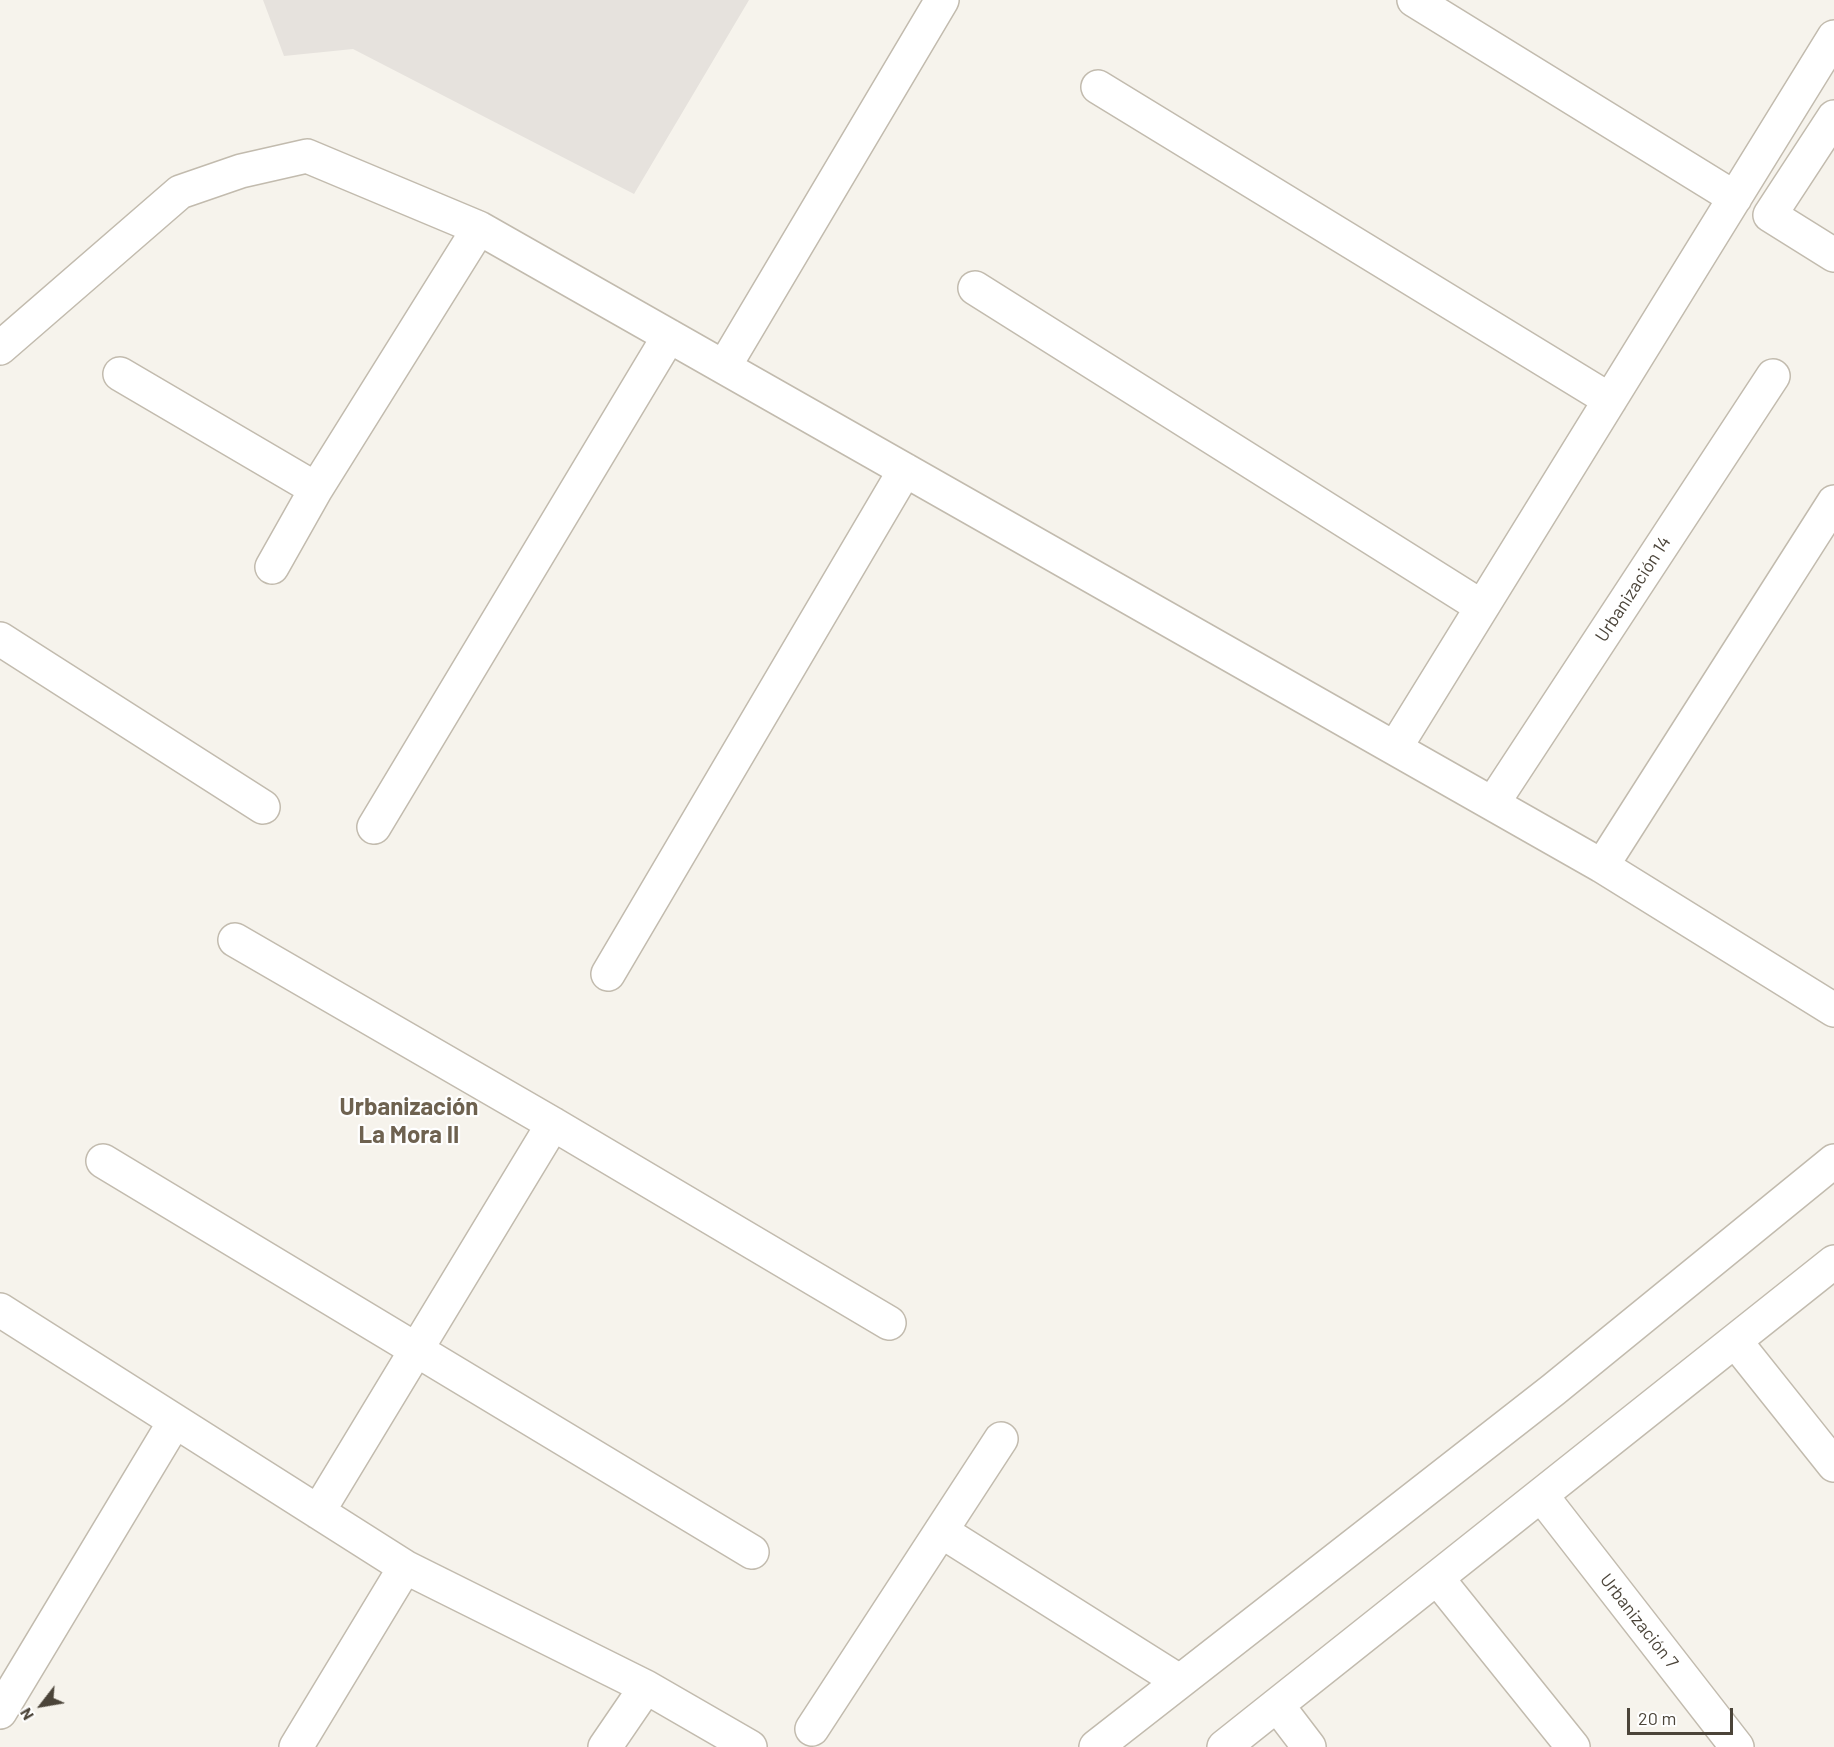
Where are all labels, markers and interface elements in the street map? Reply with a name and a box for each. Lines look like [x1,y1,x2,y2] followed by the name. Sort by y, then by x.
[1591,532,1675,646] street label: Urbanización 14
[340,1093,478,1149] district label: Urbanización La Mora II
[1595,1569,1683,1673] street label: Urbanización 7
[12,1675,72,1735] north arrow
[1630,1696,1736,1734] scale bar
[15,1705,37,1724] text: N
[1638,1707,1676,1729] text: 20 m

